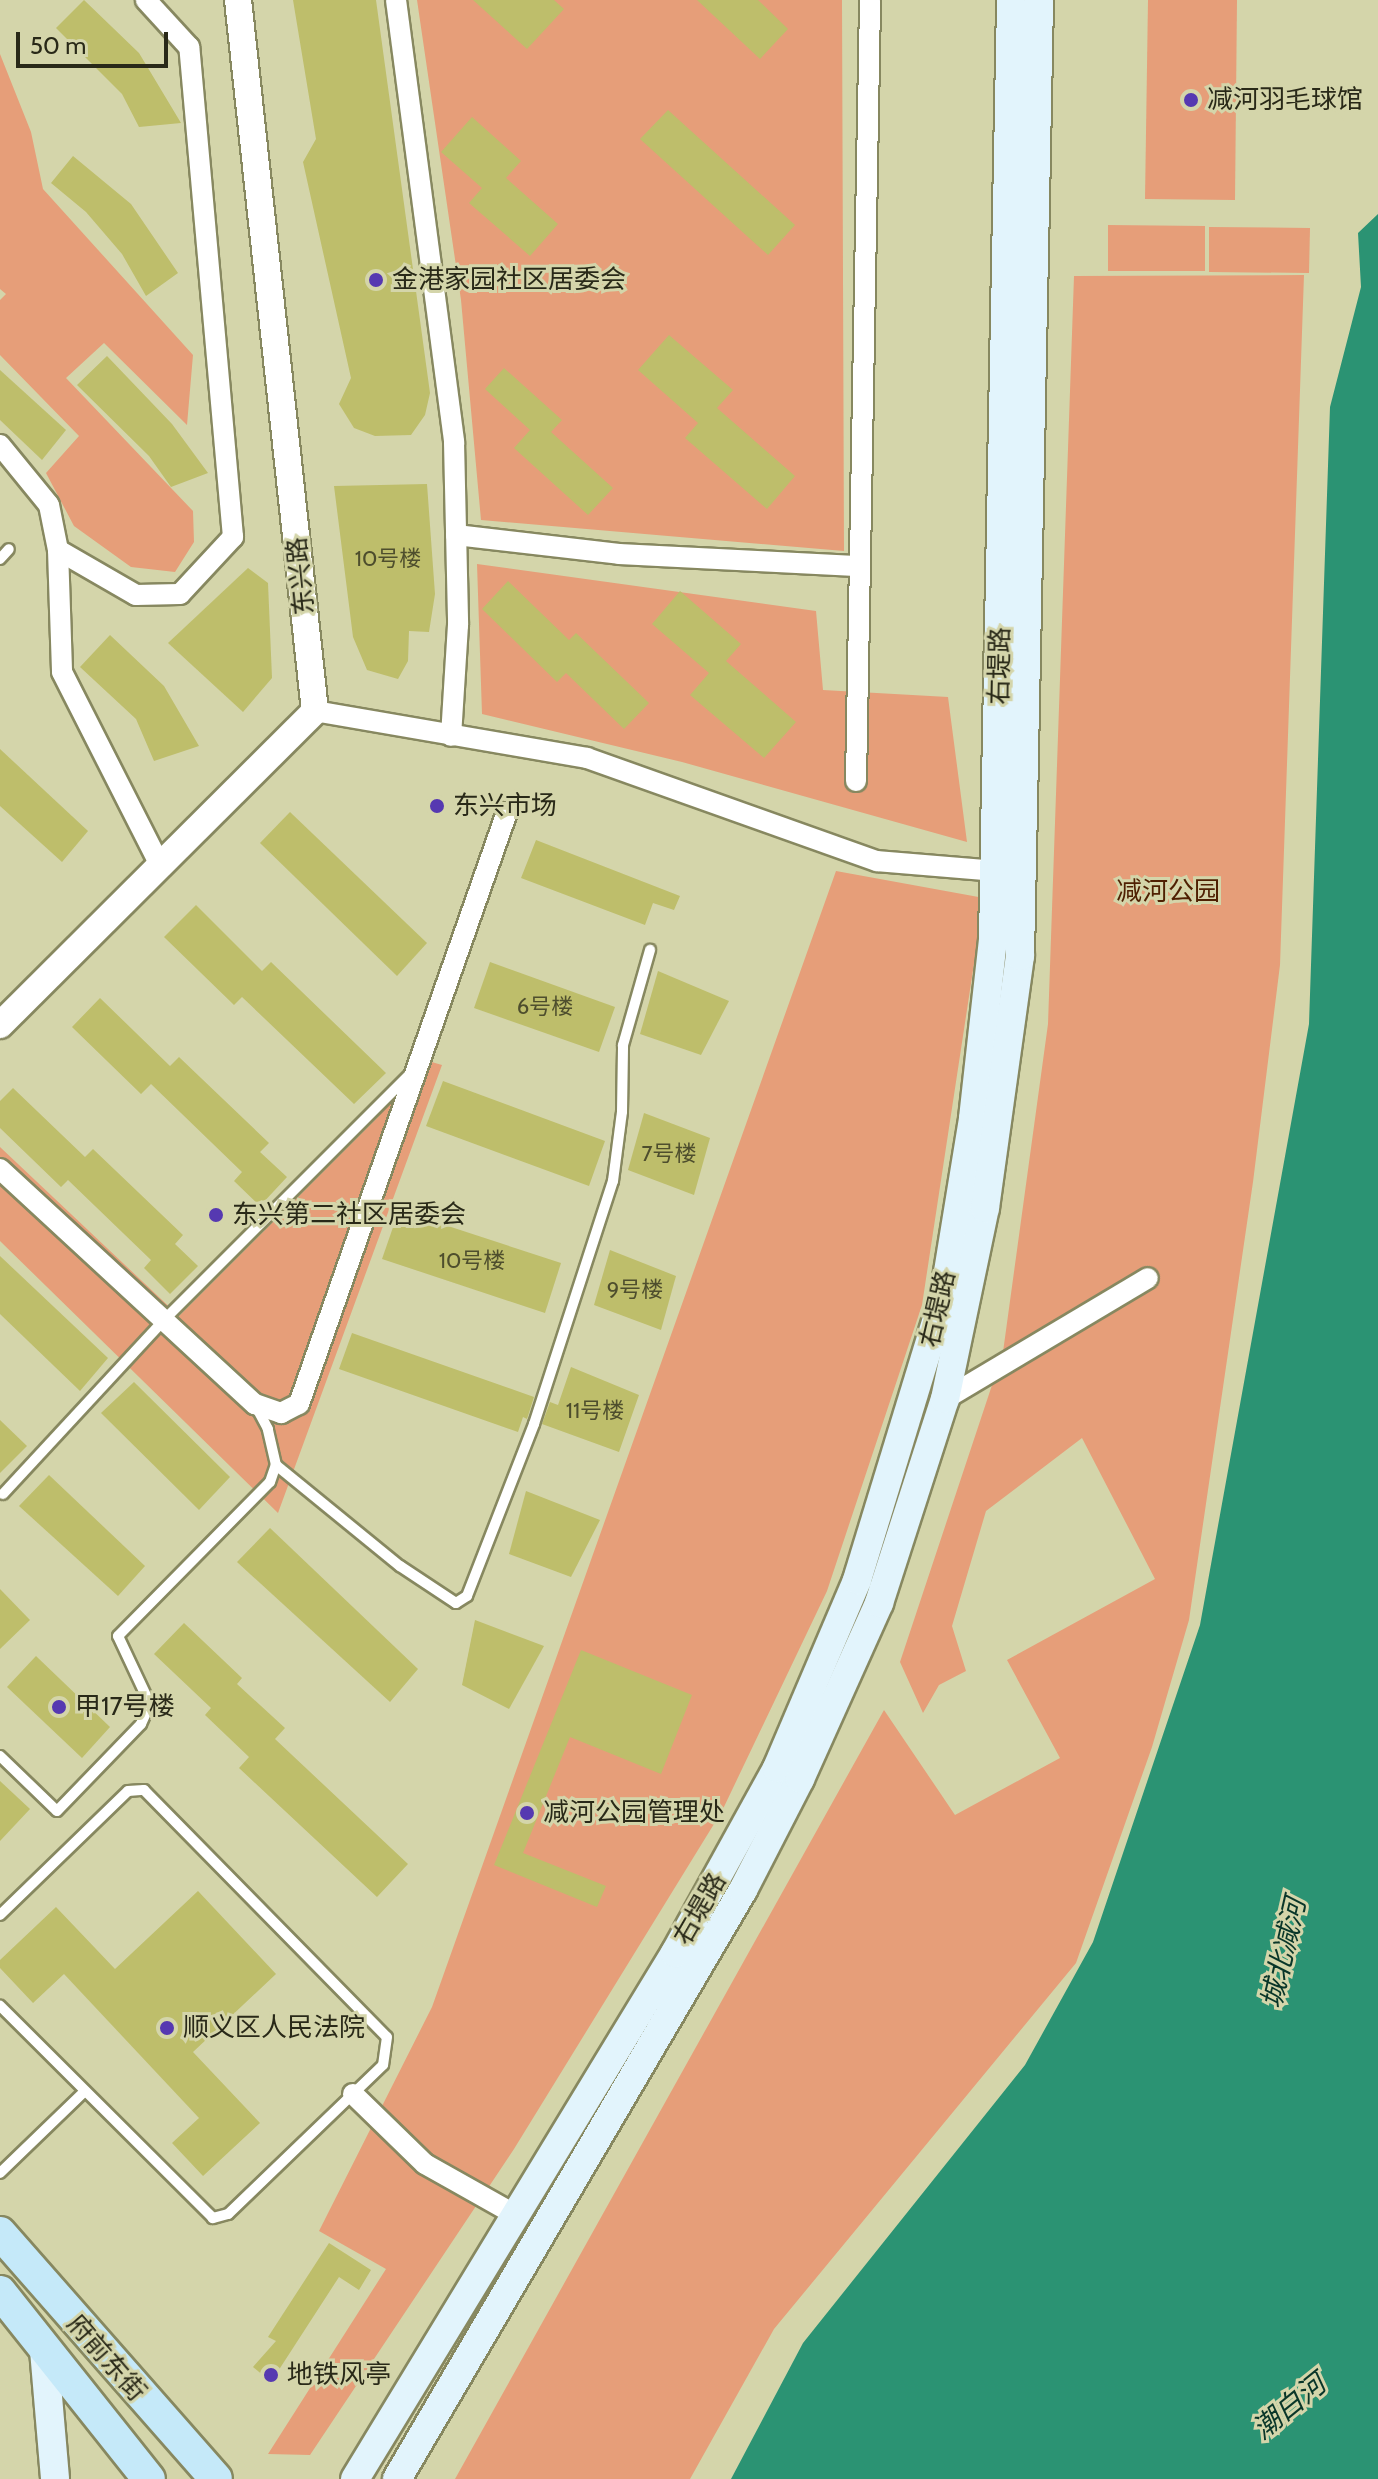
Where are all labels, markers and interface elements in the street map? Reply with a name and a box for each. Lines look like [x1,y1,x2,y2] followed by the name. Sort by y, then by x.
[20,16,172,66] scale bar
[30,31,86,60] text: 50 m
[1207,84,1363,116] place label: 减河羽毛球馆
[1182,91,1200,109] marker: 减河羽毛球馆
[392,264,626,296] place label: 金港家园社区居委会
[367,271,385,289] marker: 金港家园社区居委会
[281,536,321,616] street label: 东兴路
[355,546,421,572] house number: 10号楼
[984,627,1016,705] street label: 右堤路
[453,790,557,822] place label: 东兴市场
[428,797,446,815] marker: 东兴市场
[1116,876,1220,908] park label: 减河公园
[517,994,573,1020] house number: 6号楼
[641,1141,697,1167] house number: 7号楼
[232,1199,466,1231] place label: 东兴第二社区居委会
[207,1206,225,1224] marker: 东兴第二社区居委会
[439,1248,505,1274] house number: 10号楼
[914,1267,962,1351] street label: 右堤路
[607,1277,663,1303] house number: 9号楼
[566,1398,624,1424] house number: 11号楼
[75,1691,175,1723] place label: 甲17号楼
[50,1698,68,1716] marker: 甲17号楼
[543,1797,725,1829] place label: 减河公园管理处
[518,1804,536,1822] marker: 减河公园管理处
[667,1867,733,1951] street label: 右堤路
[1254,1895,1312,2011] water label: 城北减河
[183,2012,365,2044] place label: 顺义区人民法院
[158,2019,176,2037] marker: 顺义区人民法院
[60,2309,152,2407] street label: 府前东街
[287,2359,391,2391] place label: 地铁风亭
[262,2366,280,2384] marker: 地铁风亭
[1246,2367,1332,2445] water label: 潮白河

